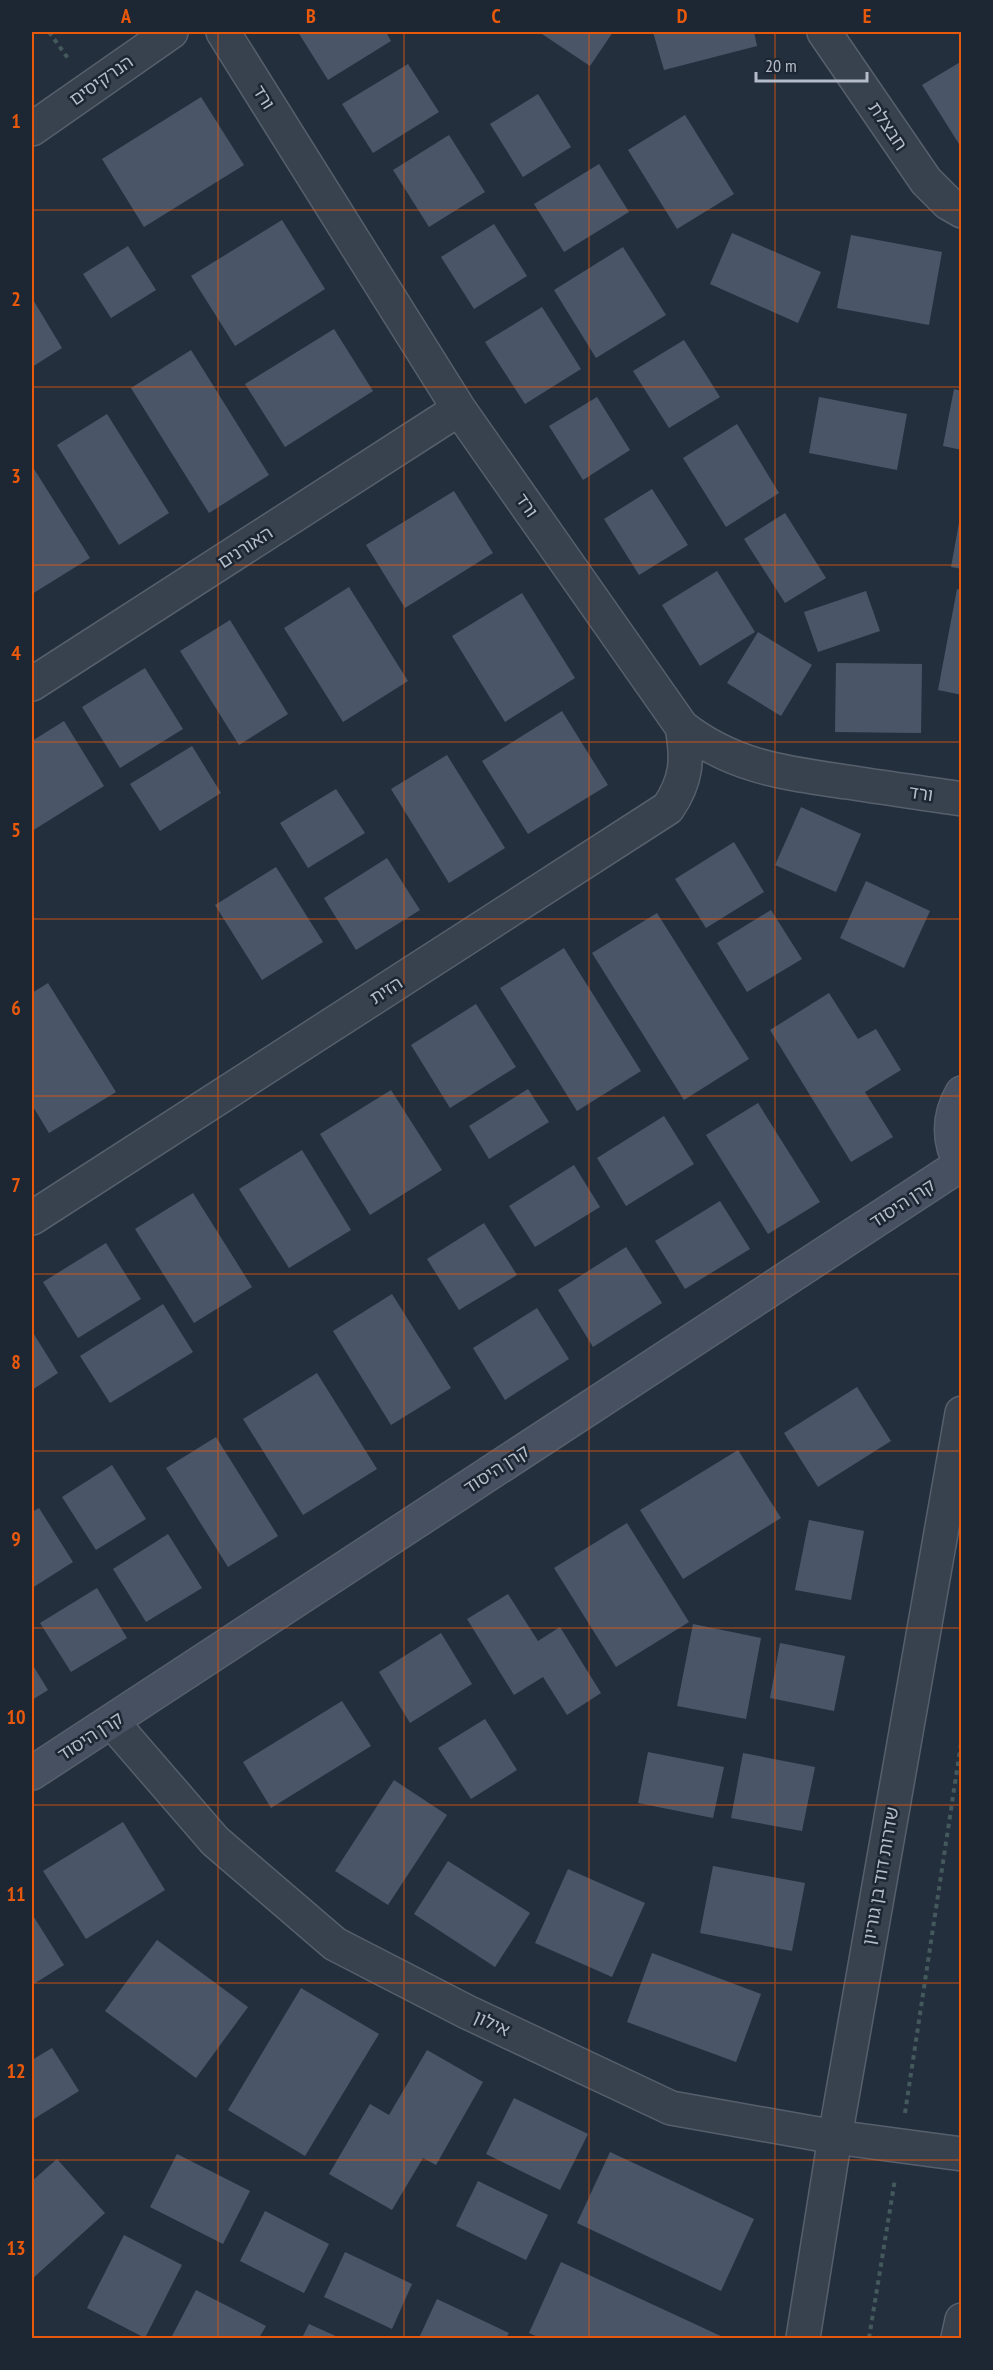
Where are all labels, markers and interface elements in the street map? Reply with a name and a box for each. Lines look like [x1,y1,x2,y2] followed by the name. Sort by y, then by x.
[120,3,132,29] text: A
[306,3,316,29] text: B
[491,3,501,29] text: C
[677,3,688,29] text: D
[863,3,871,29] text: E
[756,45,867,83] scale bar
[65,50,137,110] street label: הנרקיסים
[765,54,797,77] text: 20 m
[248,81,280,113] street label: ורד
[863,97,913,155] street label: חבצלת
[11,108,21,134] text: 1
[11,286,21,312] text: 2
[11,463,21,489] text: 3
[511,488,543,522] street label: ורד
[213,521,277,573] street label: האורנים
[11,640,21,666] text: 4
[907,780,935,806] street label: ורד
[11,817,21,843] text: 5
[365,971,407,1009] street label: הזית
[11,995,21,1021] text: 6
[11,1172,21,1198] text: 7
[865,1173,939,1233] street label: קרן היסוד
[11,1349,21,1375] text: 8
[459,1439,533,1499] street label: קרן היסוד
[11,1526,21,1552] text: 9
[6,1704,26,1730] text: 10
[53,1706,127,1766] street label: קרן היסוד
[857,1805,903,1947] street label: שדרות דוד בן גוריון
[6,1881,26,1907] text: 11
[470,2005,514,2041] street label: אילון
[6,2058,26,2084] text: 12
[6,2235,26,2261] text: 13

